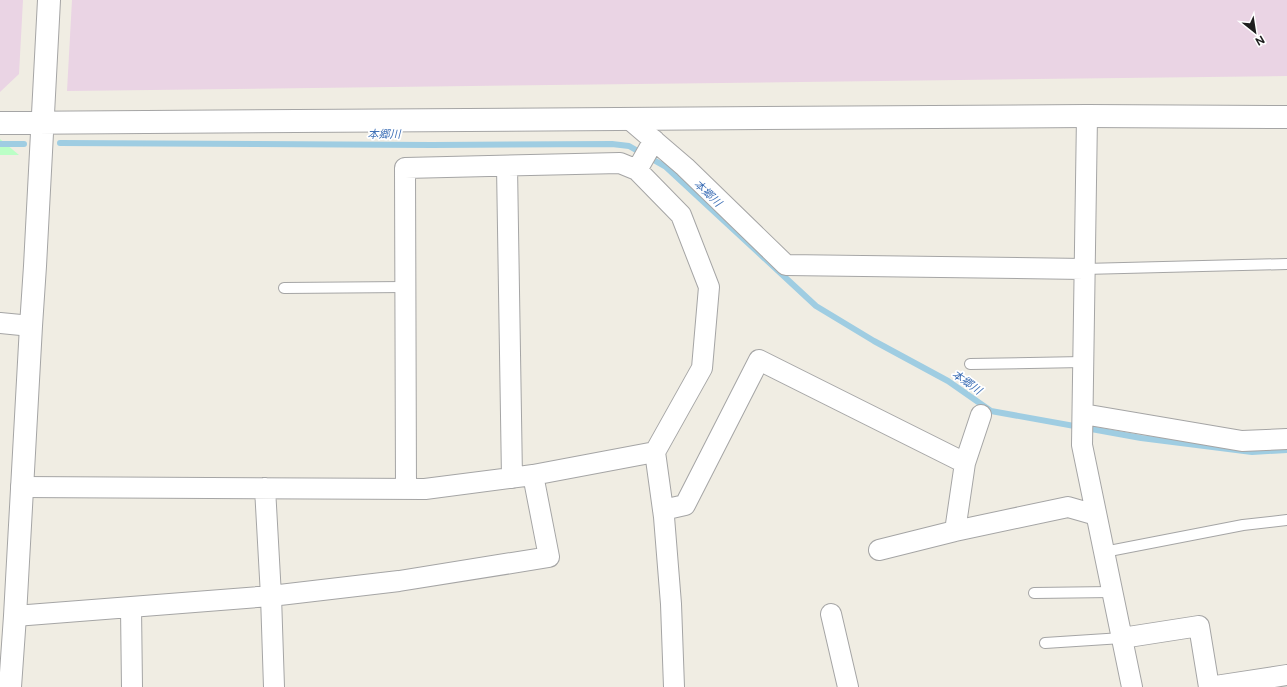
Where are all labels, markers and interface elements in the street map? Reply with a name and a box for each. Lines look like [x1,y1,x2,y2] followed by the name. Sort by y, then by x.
[1235,12,1275,52] north arrow
[1253,33,1267,48] text: N
[368,128,401,140] water label: 本郷川
[692,177,725,209] water label: 本郷川
[950,368,985,397] water label: 本郷川

